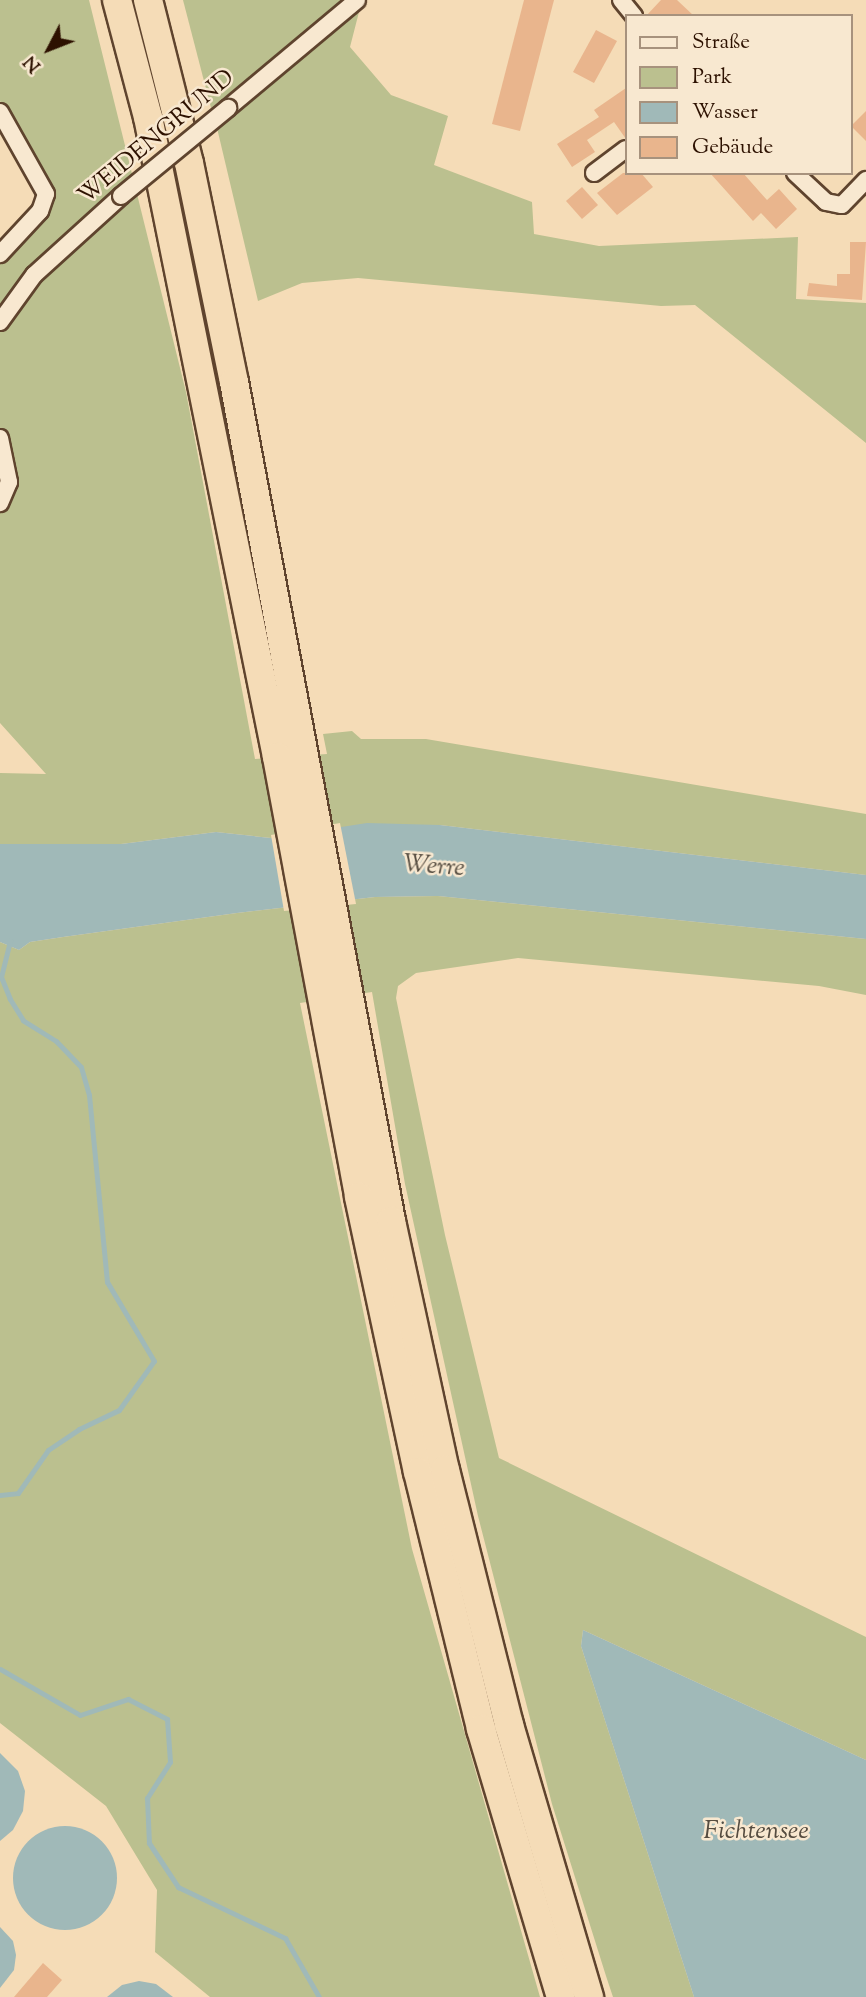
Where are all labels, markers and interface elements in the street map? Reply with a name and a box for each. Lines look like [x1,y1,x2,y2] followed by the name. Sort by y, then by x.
[14,14,84,84] north arrow
[624,14,852,175] legend
[692,28,750,58] text: Straße
[18,49,48,78] text: N
[692,63,732,93] text: Park
[73,64,241,212] street label: WEIDENGRUND
[692,98,758,128] text: Wasser
[692,133,773,163] text: Gebäude
[402,849,466,885] water label: Werre
[703,1816,809,1848] water label: Fichtensee

